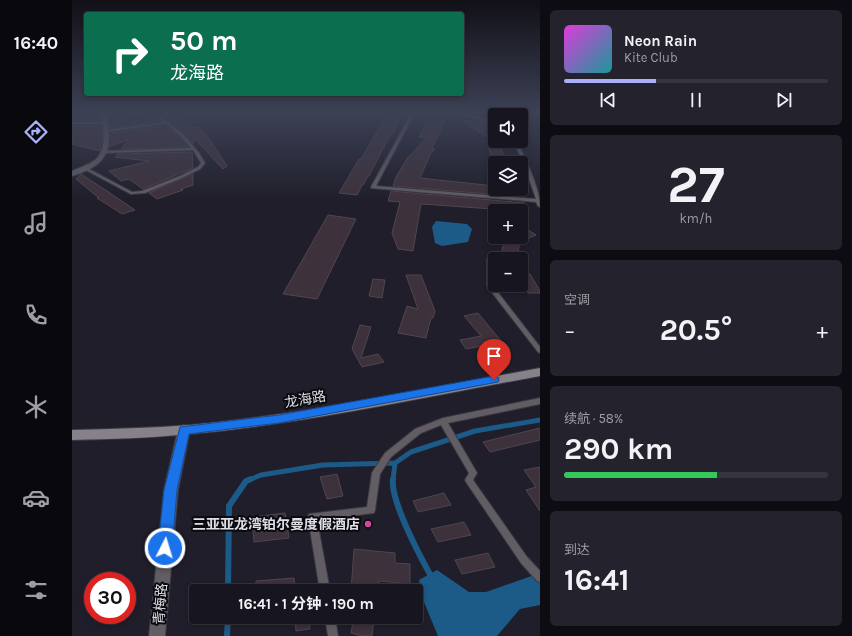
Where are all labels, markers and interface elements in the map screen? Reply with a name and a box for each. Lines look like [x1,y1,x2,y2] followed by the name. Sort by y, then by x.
[170,24,238,57] text: 50 m
[104,28,156,80] icon: right
[14,32,58,54] text: 16:40
[624,32,697,50] text: Neon Rain
[624,50,678,65] text: Kite Club
[170,62,224,84] text: 龙海路
[597,89,619,111] icon: previous
[685,89,707,111] icon: pause
[773,89,795,111] icon: next
[488,108,528,292] map controls
[488,108,528,148] button: sound
[22,118,50,146] icon: directions
[667,154,725,215] text: 27
[488,156,528,196] button: layers
[488,204,528,244] button: +
[22,209,50,237] icon: music
[680,211,712,226] text: km/h
[488,252,528,292] button: −
[564,292,590,307] text: 空调
[22,301,50,329] icon: phone
[660,312,732,348] text: 20.5°
[564,318,576,344] text: −
[816,318,828,344] text: +
[477,339,511,380] pin
[483,345,505,367] icon: arrive
[283,387,327,412] street label: 龙海路
[22,393,50,421] icon: climate
[564,411,623,426] text: 续航 · 58%
[564,431,673,467] text: 290 km
[22,484,50,512] icon: car
[192,516,360,533] place label: 三亚亚龙湾铂尔曼度假酒店
[363,519,373,529] marker: 三亚亚龙湾铂尔曼度假酒店
[144,527,186,569] position arrow
[564,542,590,557] text: 到达
[564,562,630,598] text: 16:41
[84,572,136,624] speed limit sign: 30
[22,576,50,604] icon: filters
[150,582,171,626] street label: 青梅路
[238,595,374,613] text: 16:41 · 1 分钟 · 190 m

